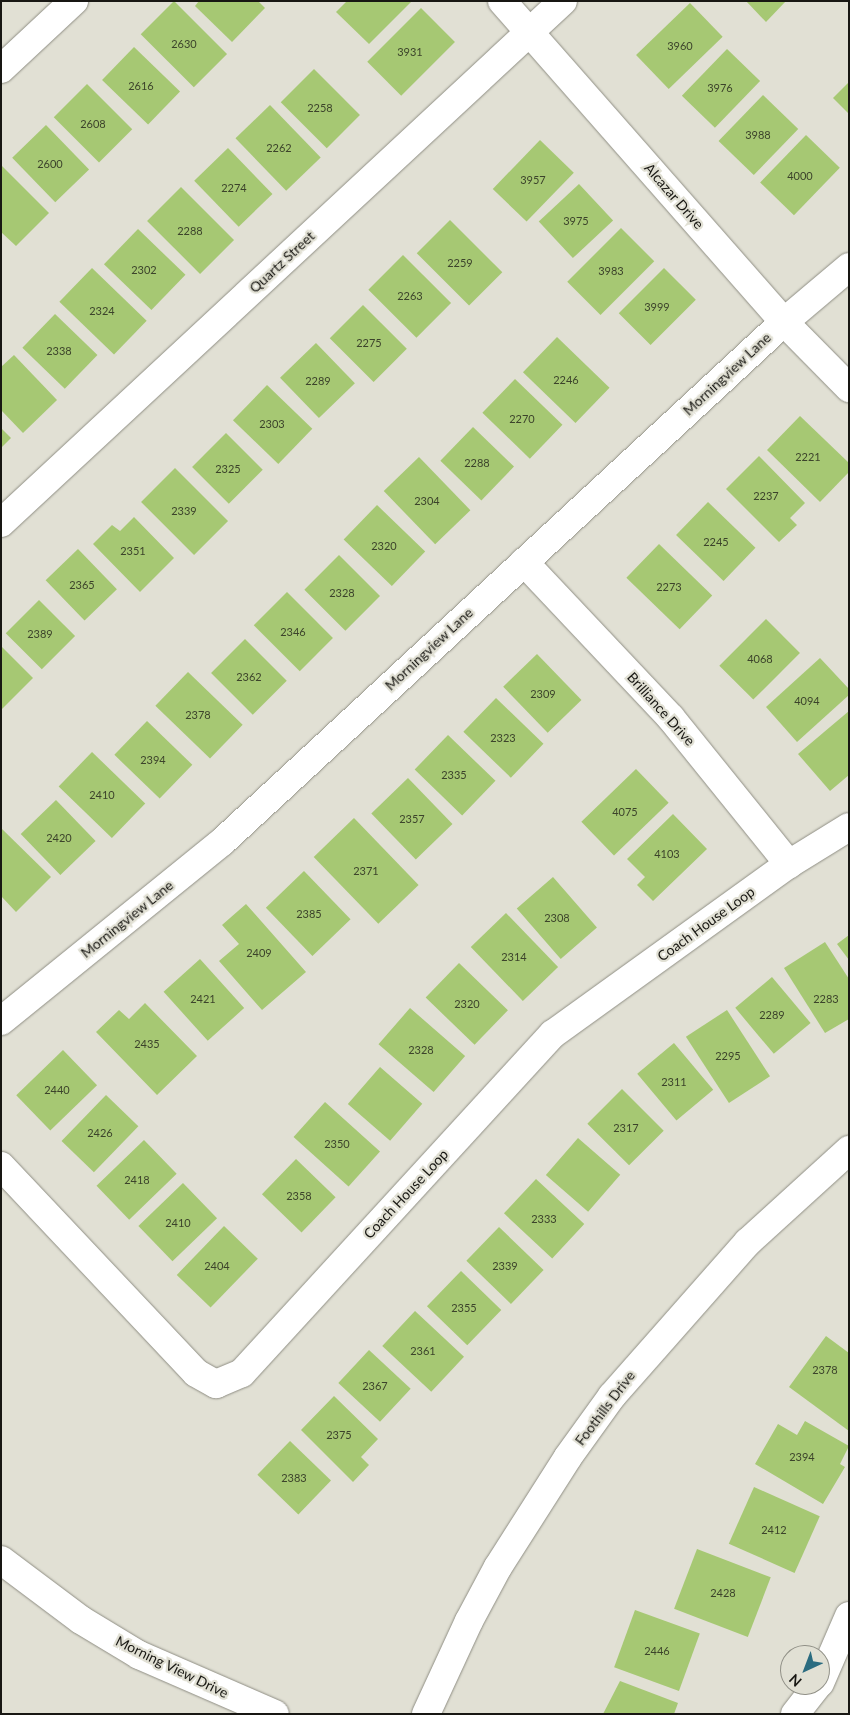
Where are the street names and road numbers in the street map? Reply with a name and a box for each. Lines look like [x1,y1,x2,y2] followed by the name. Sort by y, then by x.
[641,160,707,232] street label: Alcazar Drive
[246,228,318,296] street label: Quartz Street
[680,329,774,419] street label: Morningview Lane
[382,604,476,694] street label: Morningview Lane
[624,669,698,749] street label: Brilliance Drive
[77,877,177,961] street label: Morningview Lane
[654,883,758,965] street label: Coach House Loop
[360,1146,452,1242] street label: Coach House Loop
[572,1367,638,1449] street label: Foothills Drive
[113,1632,231,1702] street label: Morning View Drive

